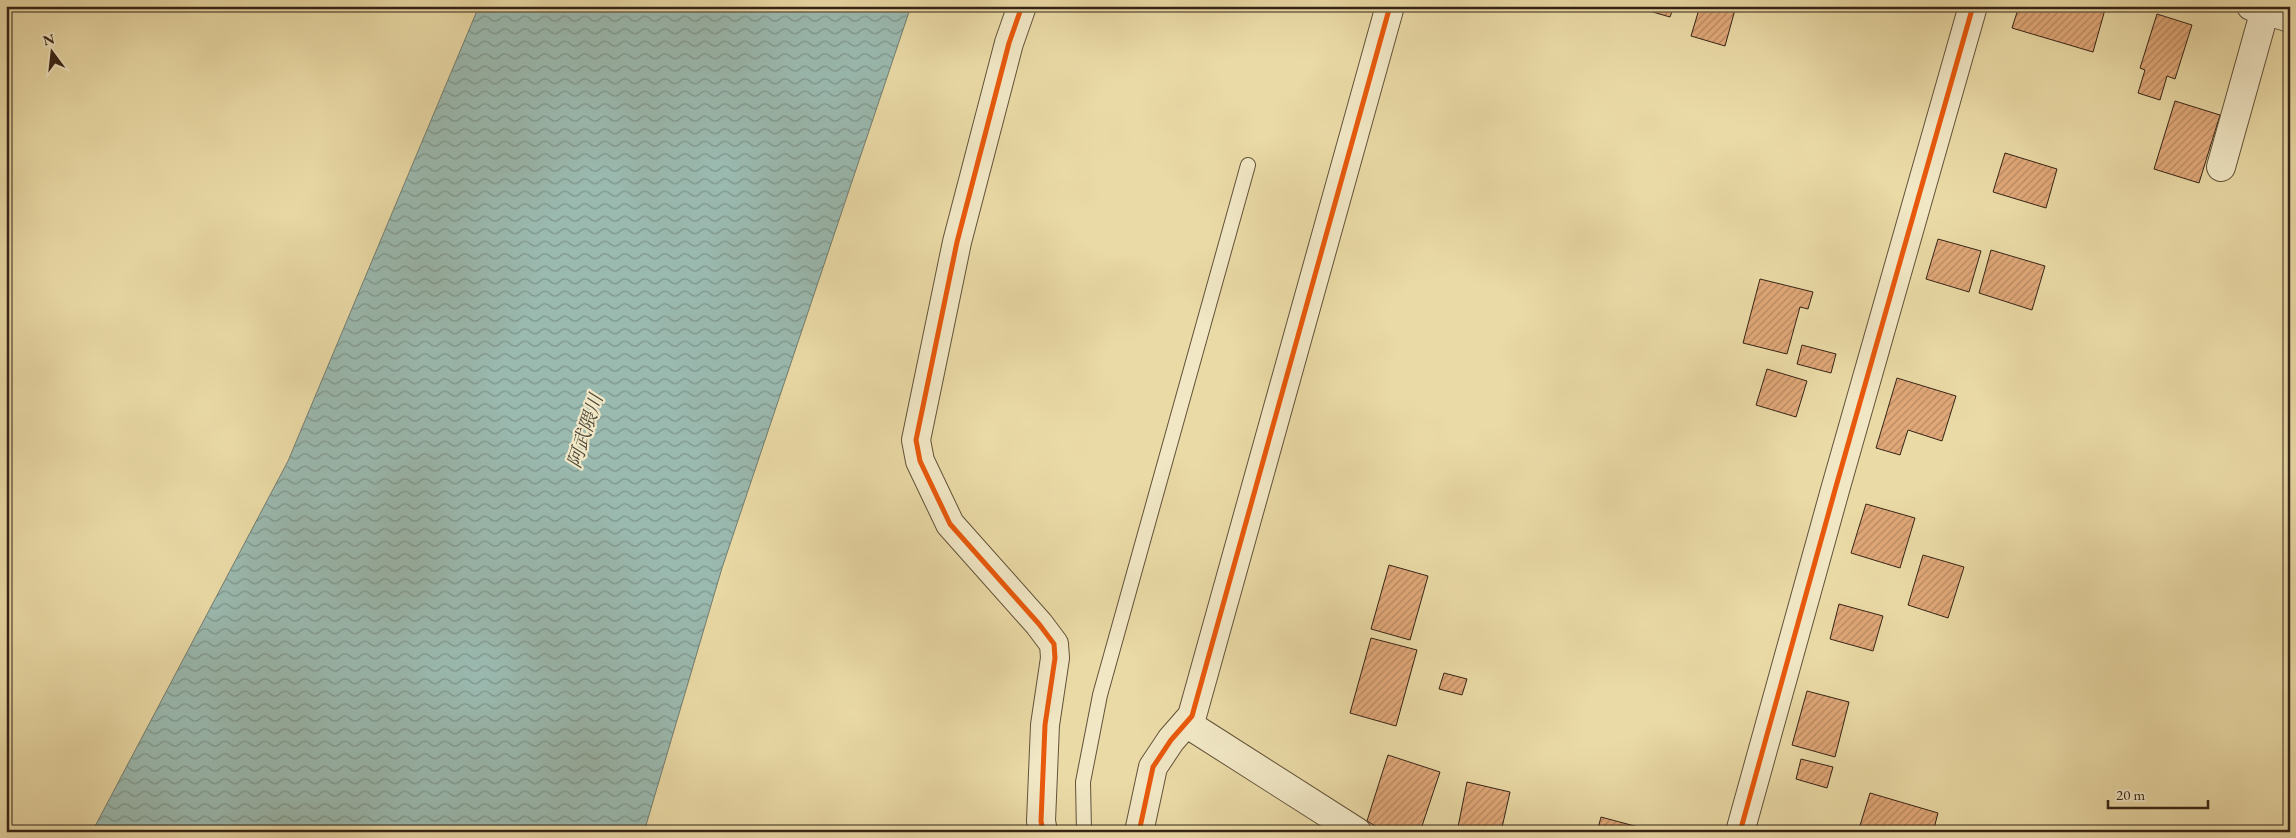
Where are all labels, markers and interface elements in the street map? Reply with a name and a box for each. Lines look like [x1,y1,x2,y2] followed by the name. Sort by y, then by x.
[28,28,78,78] north arrow
[41,29,57,50] text: N
[561,389,609,471] water label: 阿武隈川
[2108,778,2208,810] scale bar
[2116,785,2145,804] text: 20 m

